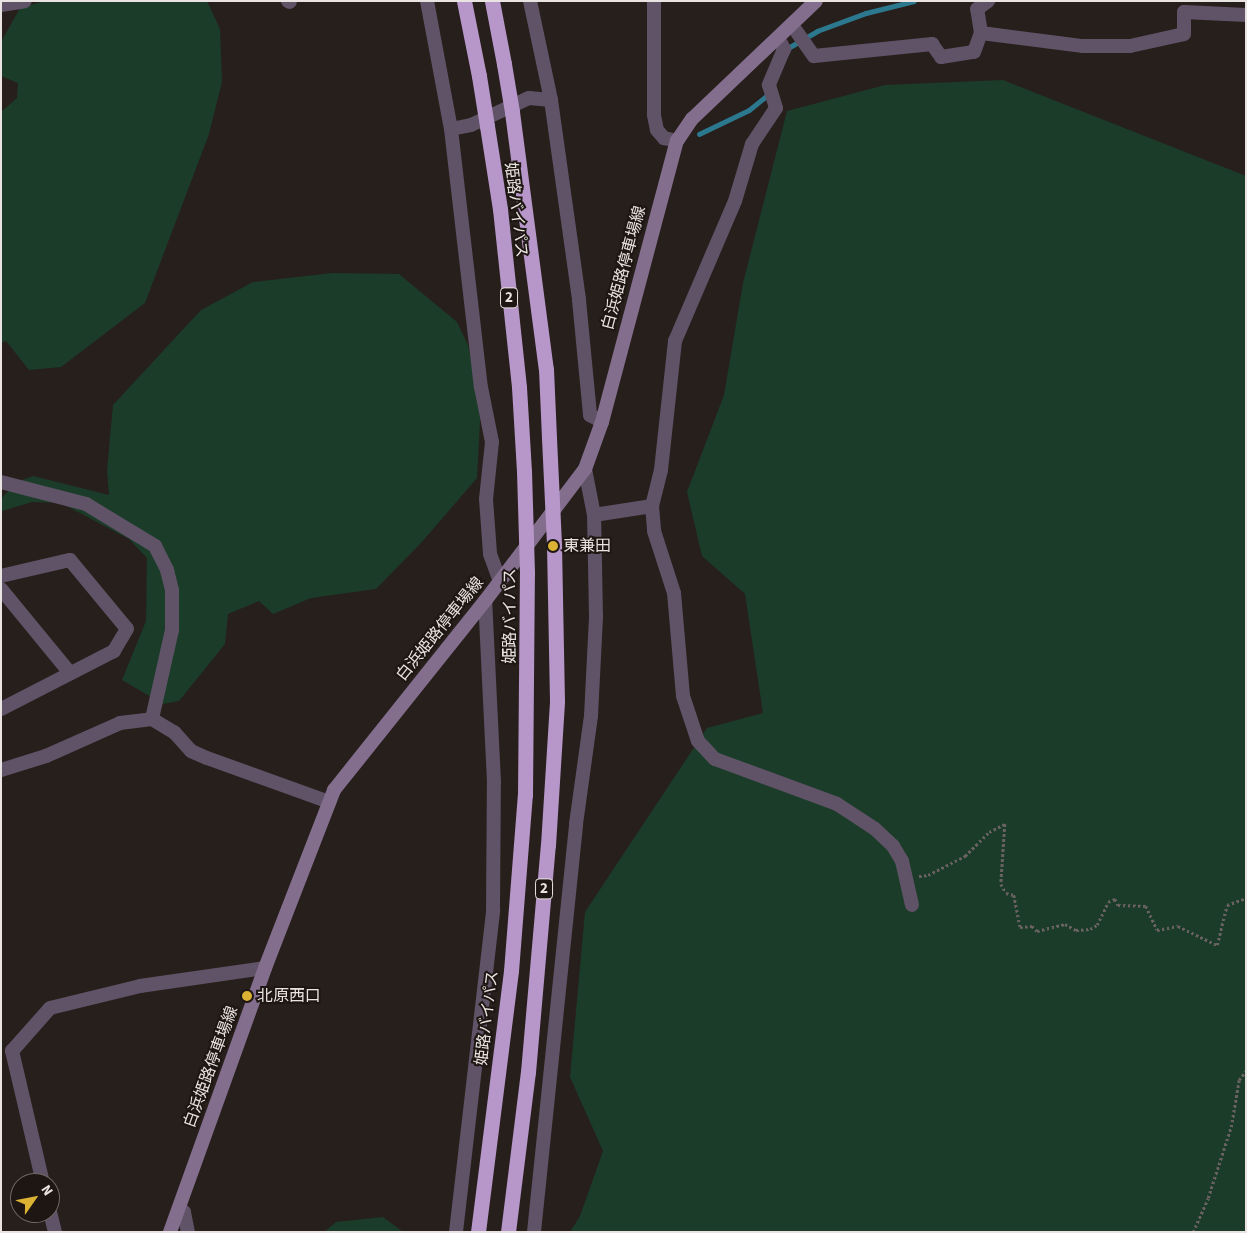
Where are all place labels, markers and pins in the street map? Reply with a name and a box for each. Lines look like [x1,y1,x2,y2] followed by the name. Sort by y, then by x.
[563,536,611,556] place label: 東兼田
[547,540,559,552] marker: 東兼田
[257,986,321,1006] place label: 北原西口
[241,990,253,1002] marker: 北原西口

